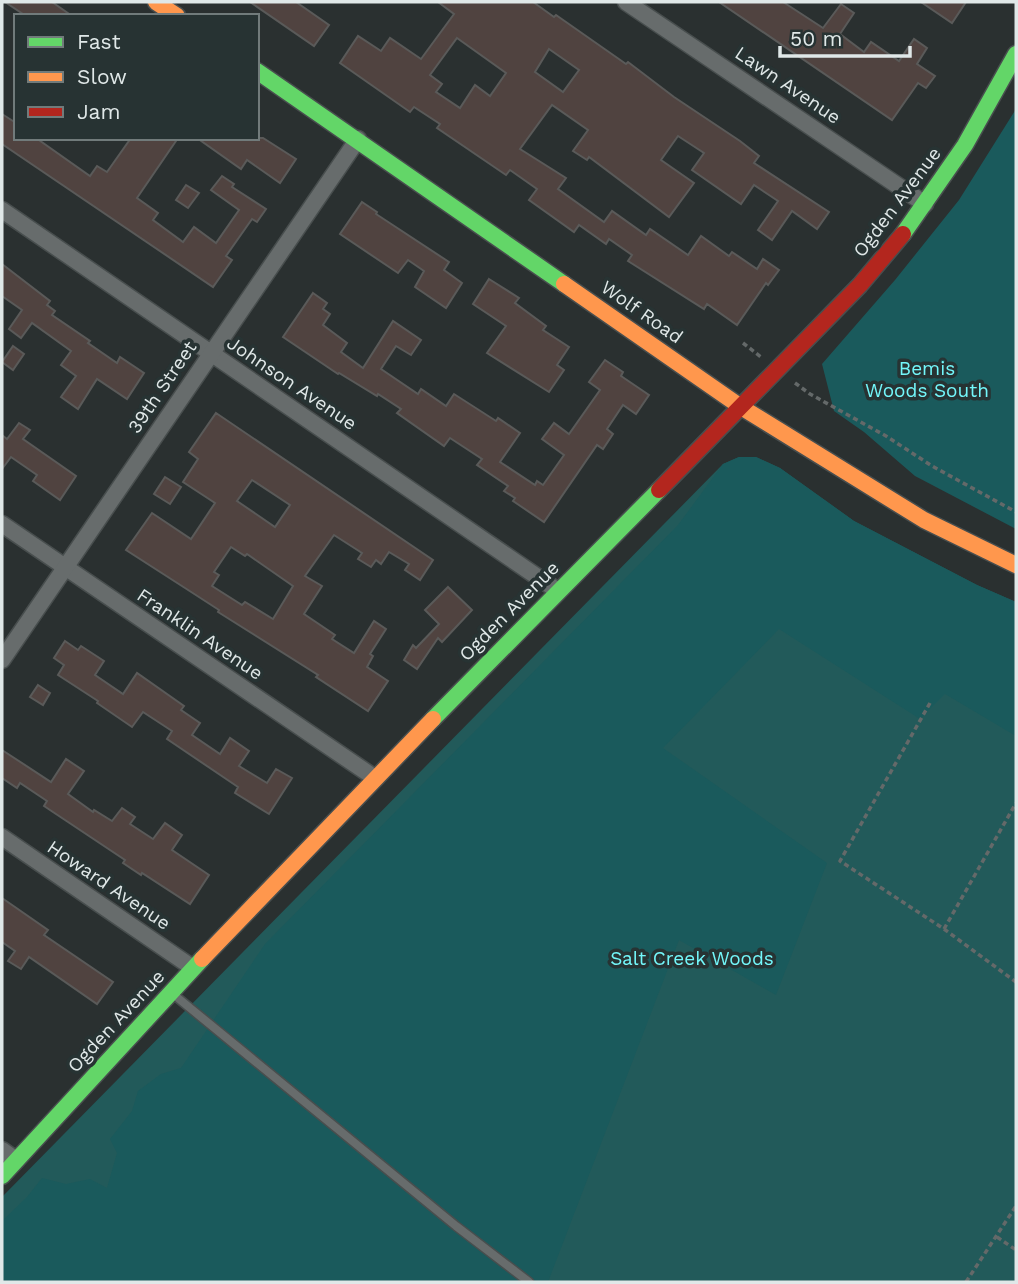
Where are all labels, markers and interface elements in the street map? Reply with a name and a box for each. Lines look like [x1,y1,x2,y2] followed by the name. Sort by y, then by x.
[14,14,259,140] legend
[780,14,909,58] scale bar
[790,26,842,51] text: 50 m
[77,29,121,54] text: Fast
[731,41,845,129] street label: Lawn Avenue
[77,64,127,89] text: Slow
[77,99,120,124] text: Jam
[848,142,946,262] street label: Ogden Avenue
[597,276,687,348] street label: Wolf Road
[223,331,361,435] street label: Johnson Avenue
[123,337,201,437] street label: 39th Street
[865,357,989,402] park label: Bemis Woods South
[454,556,564,666] street label: Ogden Avenue
[133,583,267,685] street label: Franklin Avenue
[43,835,175,935] street label: Howard Avenue
[610,947,774,970] park label: Salt Creek Woods
[63,965,169,1077] street label: Ogden Avenue

